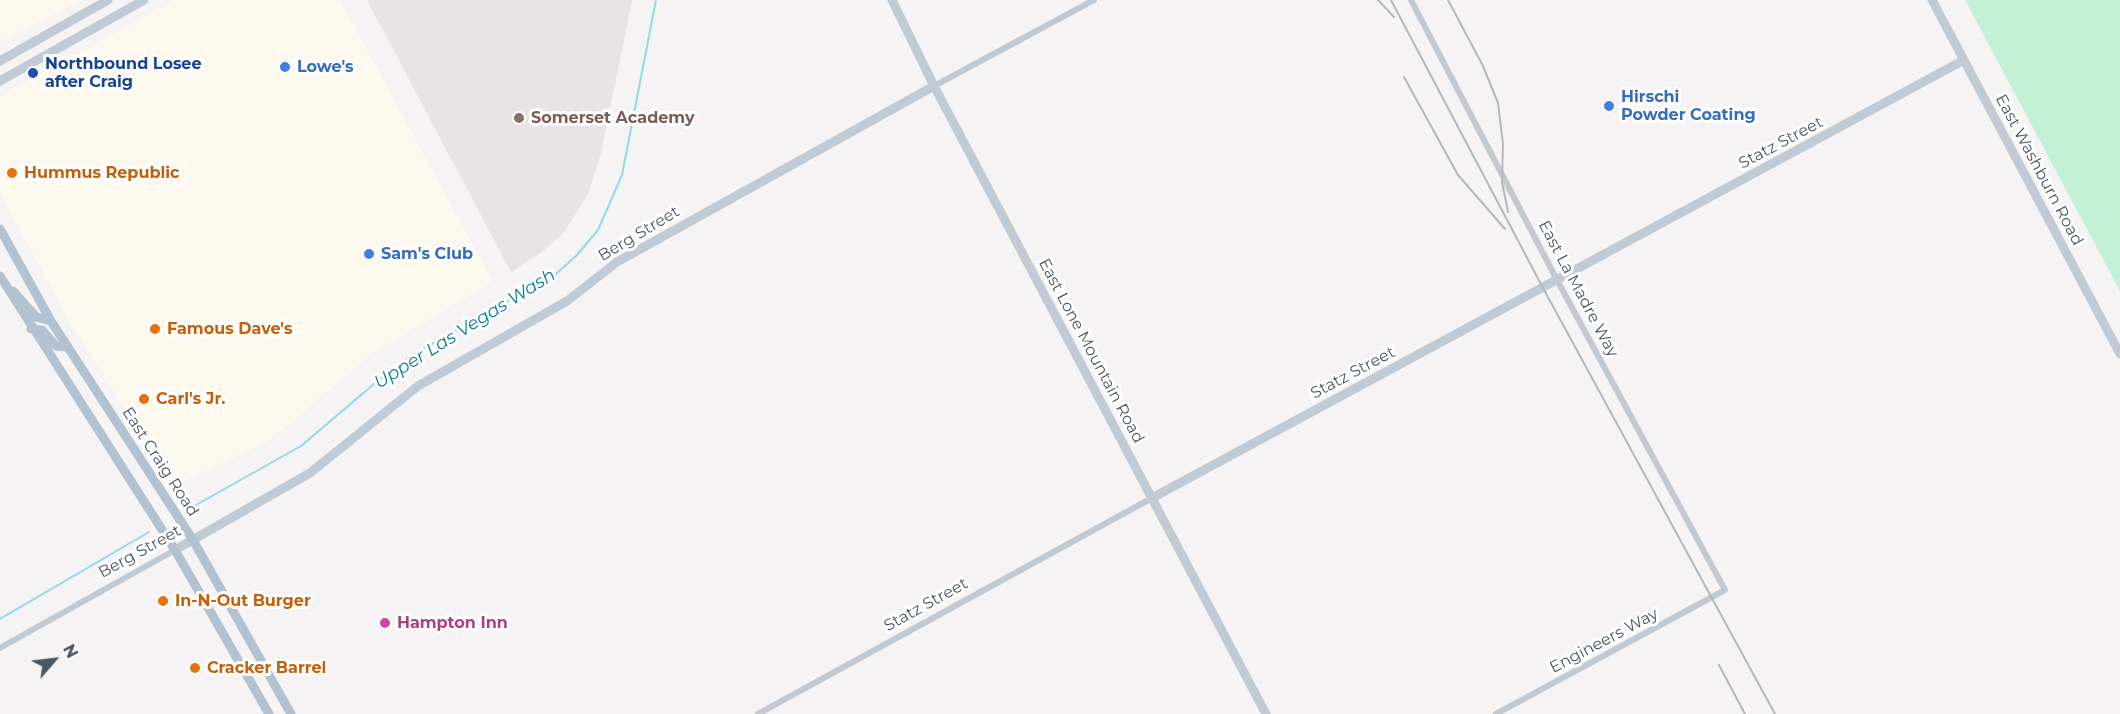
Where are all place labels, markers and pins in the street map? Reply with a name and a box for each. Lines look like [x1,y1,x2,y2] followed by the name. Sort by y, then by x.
[45,54,202,92] place label: Northbound Losee after Craig
[297,57,354,77] place label: Lowe's
[278,60,292,74] marker: Lowe's
[26,66,40,80] marker: Northbound Losee after Craig
[1621,87,1756,125] place label: Hirschi Powder Coating
[1602,99,1616,113] marker: Hirschi Powder Coating
[531,108,695,128] place label: Somerset Academy
[512,111,526,125] marker: Somerset Academy
[24,163,180,183] place label: Hummus Republic
[5,166,19,180] marker: Hummus Republic
[381,244,473,264] place label: Sam's Club
[362,247,376,261] marker: Sam's Club
[167,319,292,339] place label: Famous Dave's
[148,322,162,336] marker: Famous Dave's
[156,389,225,409] place label: Carl's Jr.
[137,392,151,406] marker: Carl's Jr.
[175,591,311,611] place label: In-N-Out Burger
[156,594,170,608] marker: In-N-Out Burger
[397,613,508,633] place label: Hampton Inn
[378,616,392,630] marker: Hampton Inn
[207,658,326,678] place label: Cracker Barrel
[188,661,202,675] marker: Cracker Barrel

